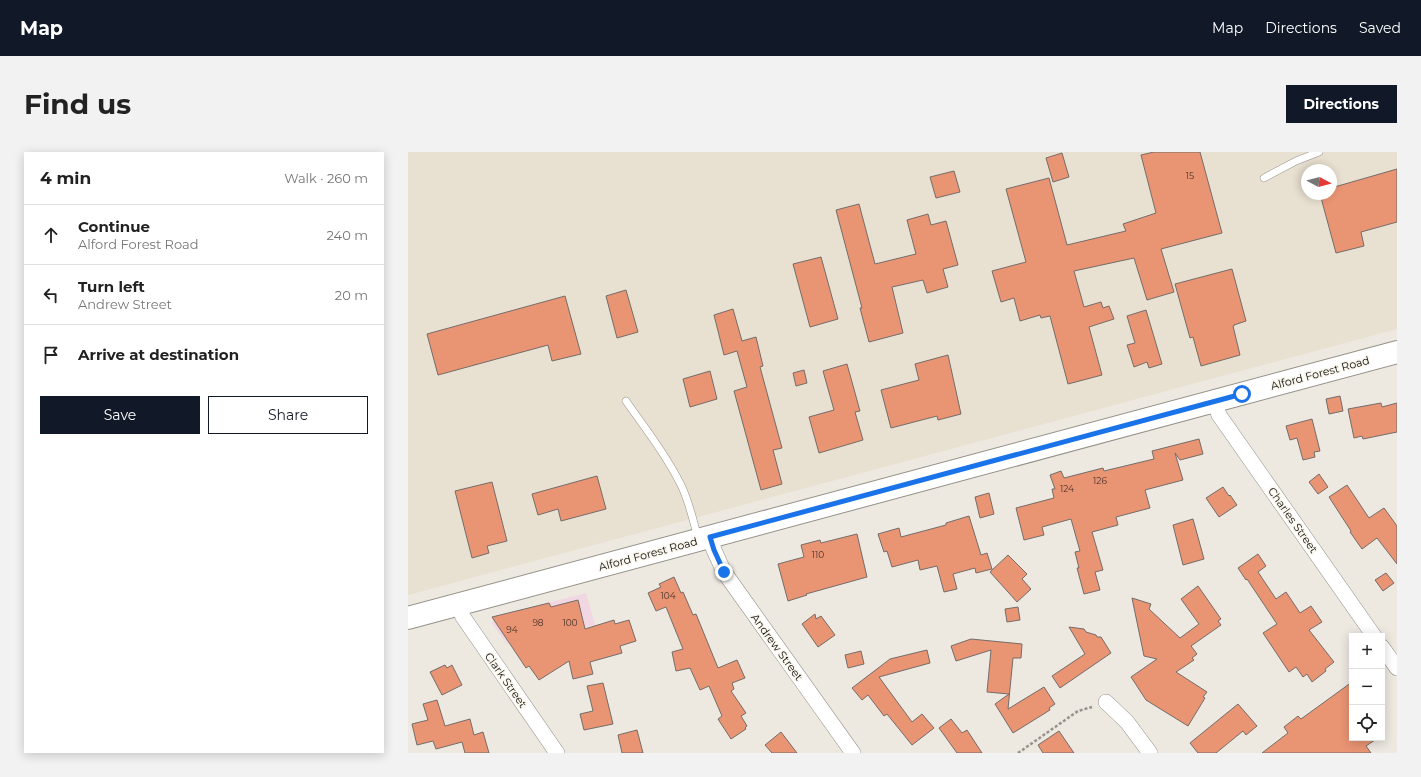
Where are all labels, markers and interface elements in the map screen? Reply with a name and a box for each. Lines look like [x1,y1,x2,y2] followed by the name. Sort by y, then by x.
[20,17,63,40] text: Map
[1212,19,1243,37] text: Map
[1265,19,1337,37] text: Directions
[1359,19,1401,37] text: Saved
[1286,85,1397,123] button: Directions
[24,87,131,121] text: Find us
[1301,164,1337,200] north arrow
[40,168,91,188] text: 4 min
[284,170,368,186] text: Walk · 260 m
[1186,170,1194,181] house number: 15
[78,217,150,236] text: Continue
[40,224,62,246] icon: ahead
[327,227,368,243] text: 240 m
[78,236,199,252] text: Alford Forest Road
[78,277,145,296] text: Turn left
[40,284,62,306] icon: left
[335,287,368,303] text: 20 m
[78,296,172,312] text: Andrew Street
[40,344,62,366] icon: arrive
[78,345,239,364] text: Arrive at destination
[1269,353,1371,393] street label: Alford Forest Road
[1233,385,1251,403] route start
[40,396,200,434] button: Save
[208,396,368,434] button: Share
[1093,475,1107,486] house number: 126
[1060,483,1074,494] house number: 124
[1265,484,1321,556] street label: Charles Street
[597,534,699,574] street label: Alford Forest Road
[812,549,824,560] house number: 110
[715,563,733,581] route end
[660,590,676,601] house number: 104
[748,611,806,684] street label: Andrew Street
[532,617,544,628] house number: 98
[562,617,578,628] house number: 100
[506,624,518,635] house number: 94
[1349,633,1385,741] map controls
[1349,633,1385,669] button: +
[482,650,530,711] street label: Clark Street
[1349,669,1385,705] button: −
[1349,705,1385,741] button: locate

